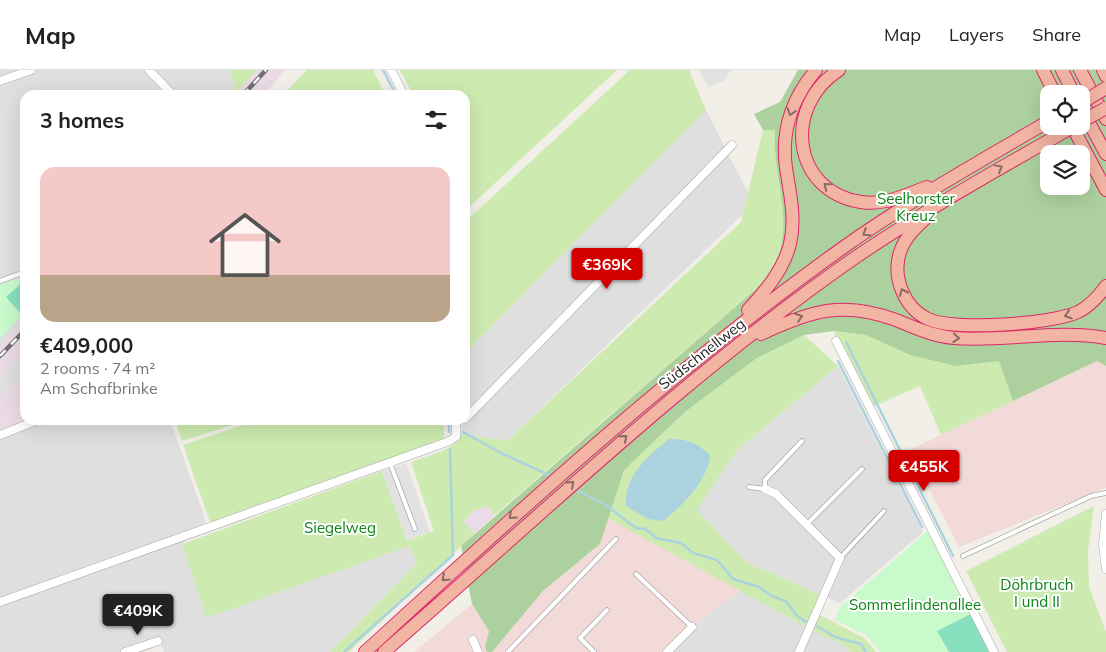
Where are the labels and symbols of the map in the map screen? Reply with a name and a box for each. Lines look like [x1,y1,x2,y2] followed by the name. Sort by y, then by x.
[787,107,797,115] one-way arrow
[994,165,1003,175] one-way arrow
[824,184,833,192] one-way arrow
[877,189,956,225] park label: Seelhorster Kreuz
[862,226,871,236] one-way arrow
[572,248,642,290] pin: €369K
[898,288,909,297] one-way arrow
[1064,309,1073,319] one-way arrow
[794,313,803,323] one-way arrow
[655,314,749,393] street label: Südschnellweg
[952,332,960,343] one-way arrow
[619,435,628,444] one-way arrow
[889,450,959,492] pin: €455K
[566,481,575,490] one-way arrow
[508,511,517,520] one-way arrow
[304,518,376,537] park label: Siegelweg
[442,572,451,581] one-way arrow
[1000,575,1074,611] park label: Döhrbruch I und II
[103,594,173,636] pin: €409K
[849,595,981,614] park label: Sommerlindenallee

